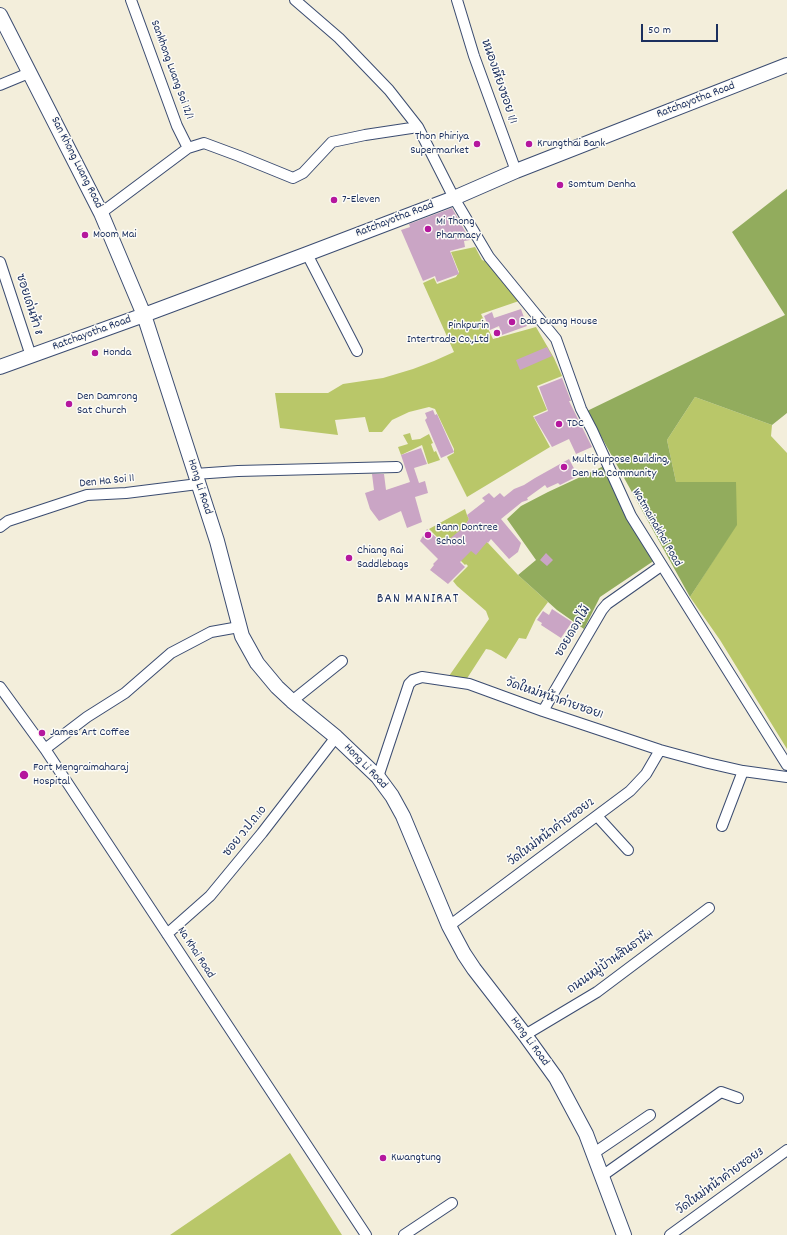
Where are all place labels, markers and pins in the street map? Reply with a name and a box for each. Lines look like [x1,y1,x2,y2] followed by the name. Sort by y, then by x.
[410,130,469,158] place label: Thon Phiriya Supermarket
[537,137,605,151] place label: Krungthai Bank
[472,139,482,149] marker: Thon Phiriya Supermarket
[524,139,534,149] marker: Krungthai Bank
[568,178,636,192] place label: Somtum Denha
[555,180,565,190] marker: Somtum Denha
[342,193,380,207] place label: 7-Eleven
[329,195,339,205] marker: 7-Eleven
[436,215,481,243] place label: Mi Thong Pharmacy
[423,224,433,234] marker: Mi Thong Pharmacy
[93,228,137,242] place label: Moom Mai
[80,230,90,240] marker: Moom Mai
[520,315,597,329] place label: Dab Duang House
[507,317,517,327] marker: Dab Duang House
[407,319,489,347] place label: Pinkpurin Intertrade Co.,Ltd
[492,328,502,338] marker: Pinkpurin Intertrade Co.,Ltd
[103,346,131,360] place label: Honda
[90,348,100,358] marker: Honda
[77,390,137,418] place label: Den Damrong Sat Church
[64,399,74,409] marker: Den Damrong Sat Church
[567,417,584,431] place label: TDC
[554,419,564,429] marker: TDC
[572,453,670,481] place label: Multipurpose Building, Den Ha Community
[559,462,569,472] marker: Multipurpose Building, Den Ha Community
[436,521,498,549] place label: Bann Dontree School
[423,530,433,540] marker: Bann Dontree School
[357,544,408,572] place label: Chiang Rai Saddlebags
[344,553,354,563] marker: Chiang Rai Saddlebags
[50,726,129,740] place label: James Art Coffee
[37,728,47,738] marker: James Art Coffee
[33,761,129,789] place label: Fort Mengraimaharaj Hospital
[18,769,30,781] marker: Fort Mengraimaharaj Hospital
[391,1151,441,1165] place label: Kwangtung
[378,1153,388,1163] marker: Kwangtung

